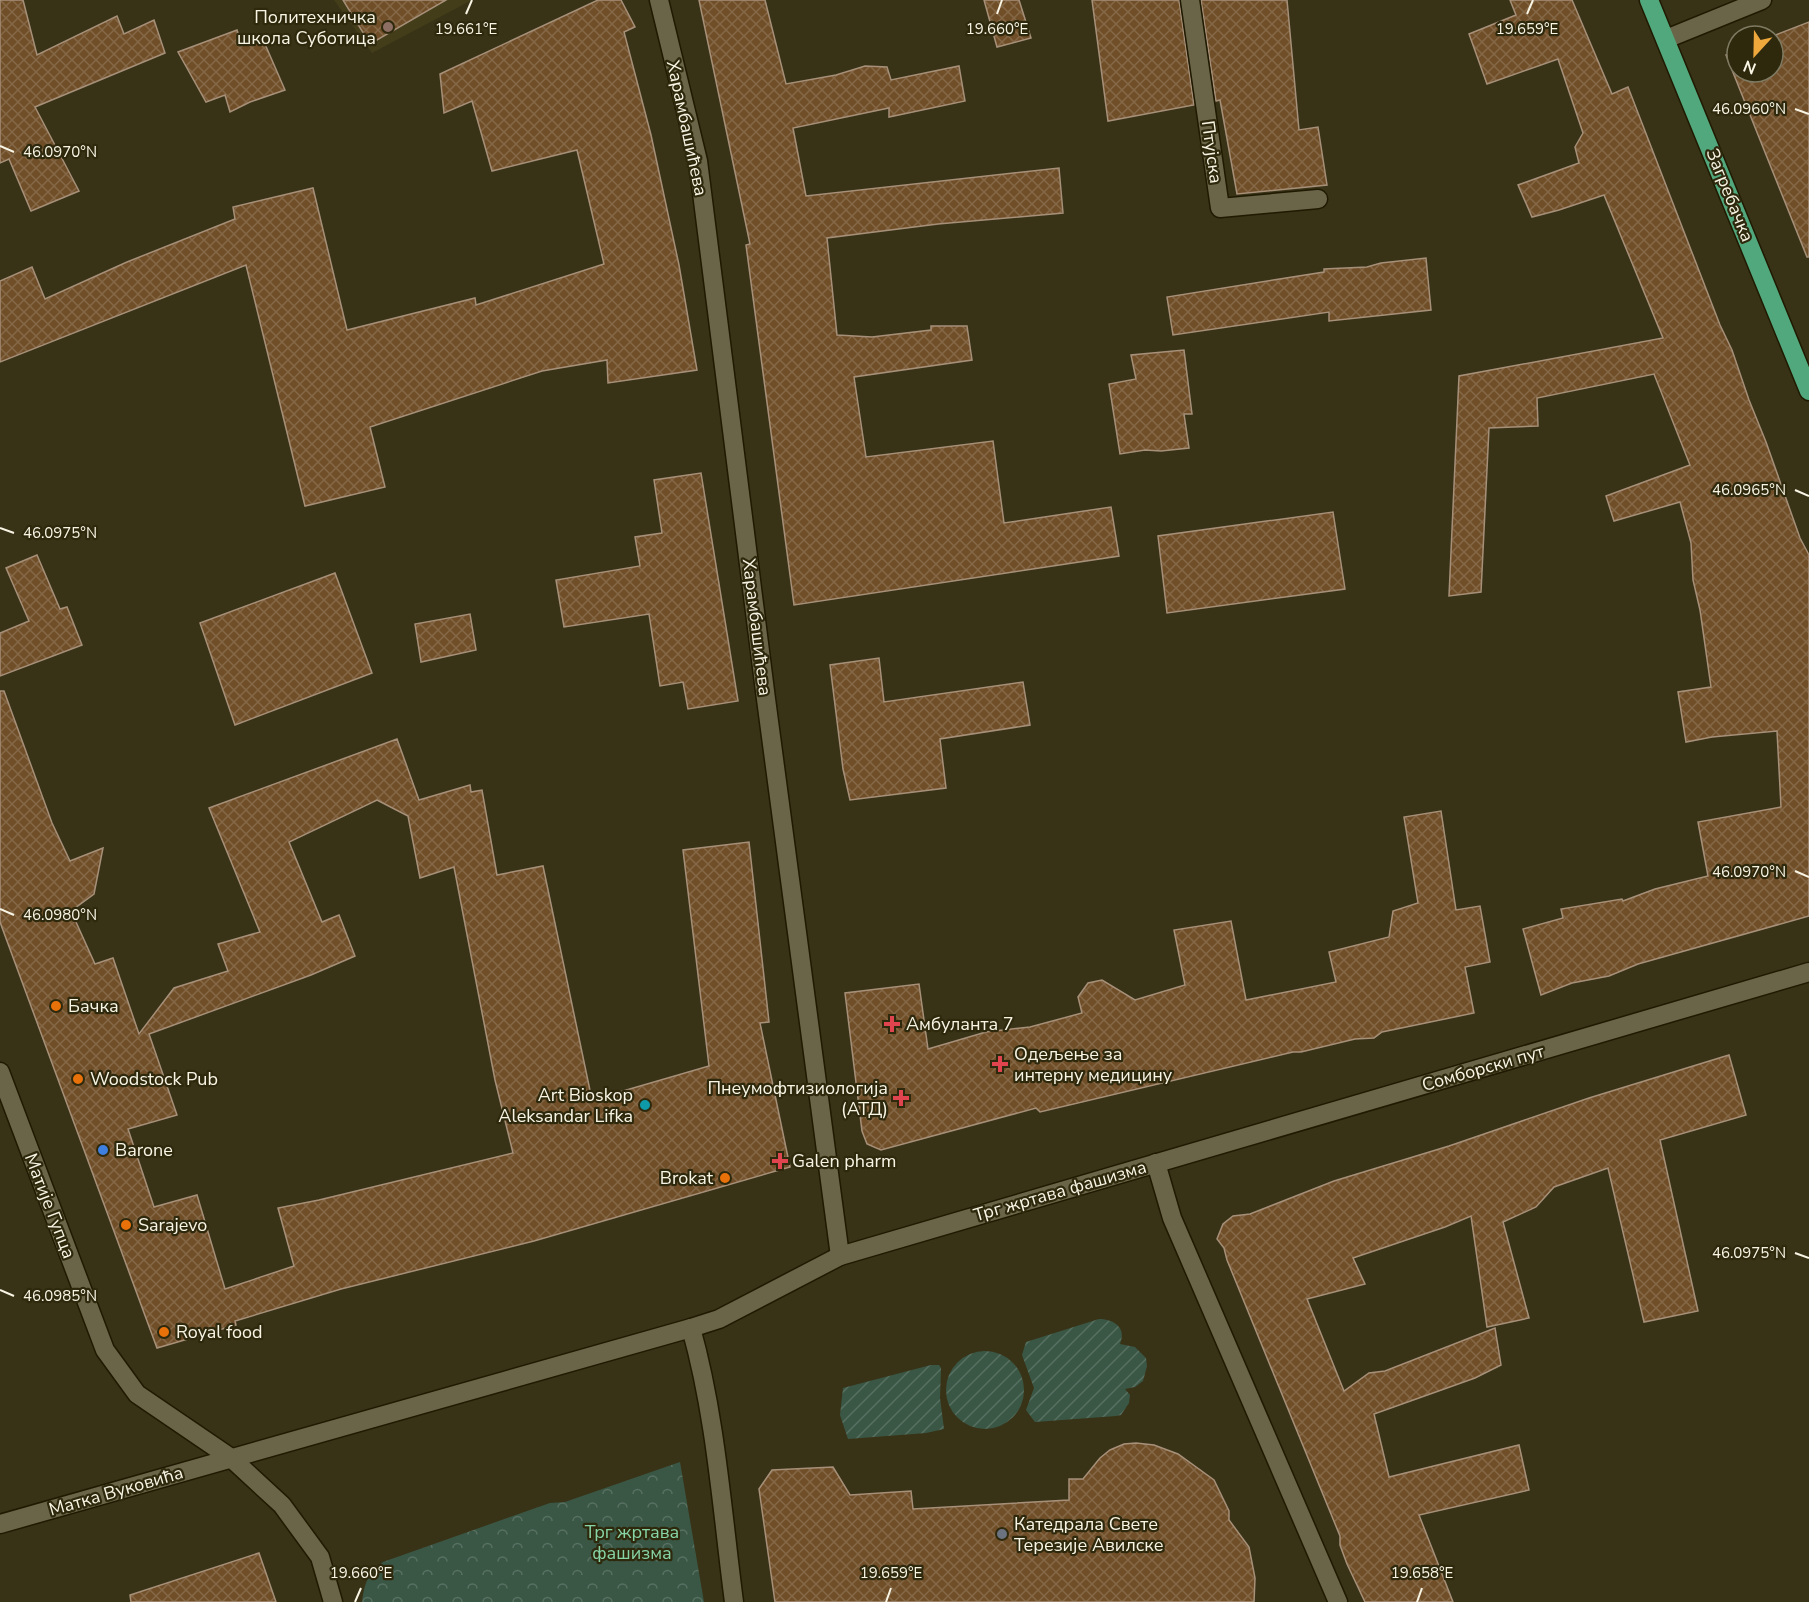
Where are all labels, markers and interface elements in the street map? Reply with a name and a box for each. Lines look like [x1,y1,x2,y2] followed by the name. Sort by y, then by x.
[237,5,376,50] place label: Политехничка школа Суботица
[435,19,497,39] text: 19.661°E
[966,19,1028,39] text: 19.660°E
[1496,19,1558,39] text: 19.659°E
[381,20,395,34] marker: Политехничка школа Суботица
[1725,24,1785,84] north arrow
[1740,55,1759,79] text: N
[661,58,713,198] street label: Харамбашићева
[1712,99,1786,119] text: 46.0960°N
[1196,119,1228,185] street label: Птујска
[23,142,97,162] text: 46.0970°N
[1700,145,1760,245] street label: Загребачка
[1712,480,1786,500] text: 46.0965°N
[23,523,97,543] text: 46.0975°N
[737,557,777,697] street label: Харамбашићева
[1712,862,1786,882] text: 46.0970°N
[23,905,97,925] text: 46.0980°N
[68,994,119,1018] place label: Бачка
[49,999,63,1013] marker: Бачка
[906,1012,1014,1036] place label: Амбуланта 7
[883,1015,901,1033] marker: Амбуланта 7
[1419,1039,1547,1097] street label: Сомборски пут
[1014,1042,1173,1087] place label: Одељење за интерну медицину
[991,1055,1009,1073] marker: Одељење за интерну медицину
[90,1067,218,1091] place label: Woodstock Pub
[71,1072,85,1086] marker: Woodstock Pub
[707,1076,888,1121] place label: Пнеумофтизиологија (АТД)
[498,1083,633,1128] place label: Art Bioskop Aleksandar Lifka
[892,1089,910,1107] marker: Пнеумофтизиологија (АТД)
[638,1098,652,1112] marker: Art Bioskop Aleksandar Lifka
[115,1138,173,1162] place label: Barone
[96,1143,110,1157] marker: Barone
[792,1149,896,1173] place label: Galen pharm
[19,1150,81,1262] street label: Матије Гупца
[773,1154,787,1168] marker: Galen pharm
[971,1155,1149,1227] street label: Трг жртава фашизма
[660,1166,714,1190] place label: Brokat
[718,1171,732,1185] marker: Brokat
[138,1213,207,1237] place label: Sarajevo
[119,1218,133,1232] marker: Sarajevo
[1712,1243,1786,1263] text: 46.0975°N
[23,1286,97,1306] text: 46.0985°N
[176,1320,263,1344] place label: Royal food
[157,1325,171,1339] marker: Royal food
[46,1460,186,1522] street label: Матка Вуковића
[1014,1512,1163,1557] place label: Катедрала Свете Терезије Авилске
[585,1520,679,1565] park label: Трг жртава фашизма
[995,1527,1009,1541] marker: Катедрала Свете Терезије Авилске
[330,1563,392,1583] text: 19.660°E
[860,1563,922,1583] text: 19.659°E
[1391,1563,1453,1583] text: 19.658°E

